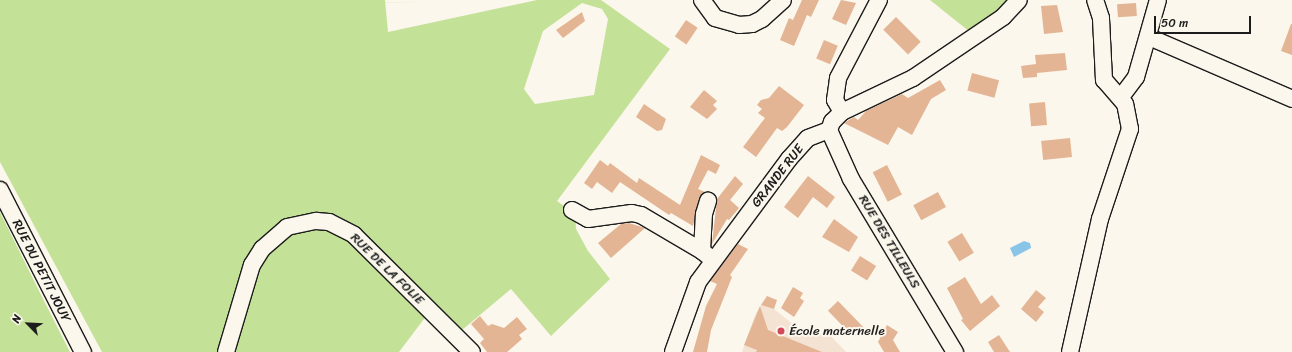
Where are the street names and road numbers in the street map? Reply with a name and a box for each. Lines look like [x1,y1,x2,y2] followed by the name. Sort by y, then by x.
[749,141,807,211] street label: GRANDE RUE
[855,192,923,292] street label: RUE DES TILLEULS
[9,217,73,325] street label: RUE DU PETIT JOUY
[347,230,427,308] street label: RUE DE LA FOLIE

